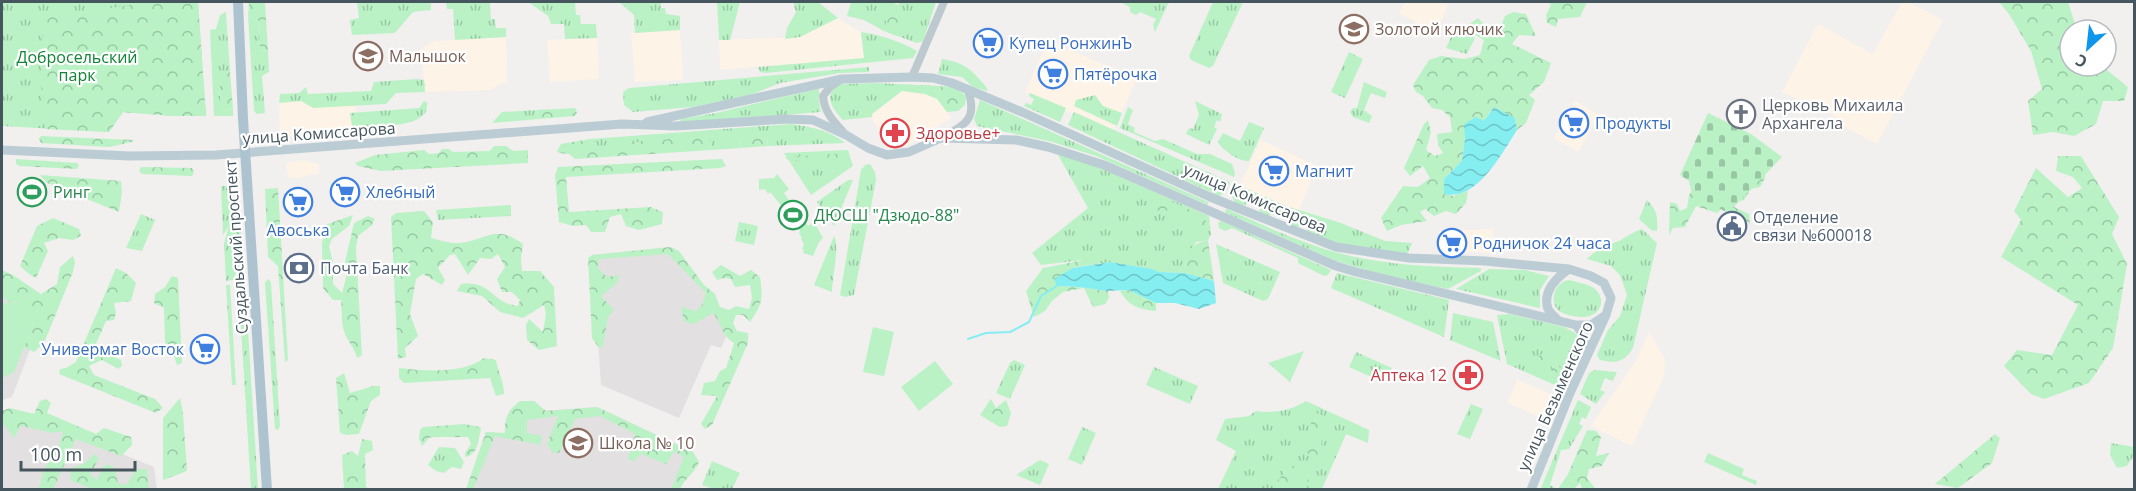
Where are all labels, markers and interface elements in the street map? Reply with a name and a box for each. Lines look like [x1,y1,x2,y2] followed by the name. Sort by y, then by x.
[1338,13,1370,45] school or university icon: Золотой ключик
[1375,18,1504,40] place label: Золотой ключик
[2058,18,2118,78] north arrow
[972,27,1004,59] supermarket icon: Купец РонжинЪ
[1009,32,1132,54] place label: Купец РонжинЪ
[352,40,384,72] school or university icon: Малышок
[389,45,467,67] place label: Малышок
[16,46,138,86] park label: Добросельский парк
[2072,49,2091,73] text: С
[1037,58,1069,90] supermarket icon: Пятёрочка
[1074,63,1157,85] place label: Пятёрочка
[1762,94,1903,134] place label: Церковь Михаила Архангела
[1725,98,1757,130] church icon: Церковь Михаила Архангела
[1558,107,1590,139] supermarket icon: Продукты
[1595,112,1671,134] place label: Продукты
[242,117,396,149] street label: улица Комиссарова
[879,117,911,149] pharmacy icon: Здоровье+
[916,122,1000,144] place label: Здоровье+
[1258,155,1290,187] supermarket icon: Магнит
[1180,158,1330,238] street label: улица Комиссарова
[219,159,253,335] street label: Суздальский проспект
[1295,160,1353,182] place label: Магнит
[16,176,48,208] sports icon: Ринг
[329,176,361,208] supermarket icon: Хлебный
[53,181,90,203] place label: Ринг
[366,181,435,203] place label: Хлебный
[282,186,314,218] supermarket icon: Авоська
[777,199,809,231] sports icon: ДЮСШ "Дзюдо-88"
[814,204,959,226] place label: ДЮСШ "Дзюдо-88"
[1753,206,1872,246] place label: Отделение связи №600018
[1716,210,1748,242] public building icon: Отделение связи №600018
[266,219,330,241] place label: Авоська
[1436,227,1468,259] supermarket icon: Родничок 24 часа
[1473,232,1611,254] place label: Родничок 24 часа
[283,252,315,284] bank icon: Почта Банк
[320,257,409,279] place label: Почта Банк
[1512,317,1598,475] street label: улица Безыменского
[189,333,221,365] supermarket icon: Универмаг Восток
[41,338,185,360] place label: Универмаг Восток
[1452,359,1484,391] pharmacy icon: Аптека 12
[1371,364,1447,386] place label: Аптека 12
[562,427,594,459] school or university icon: Школа № 10
[599,432,694,454] place label: Школа № 10
[21,434,135,472] scale bar
[30,442,82,466] text: 100 m

